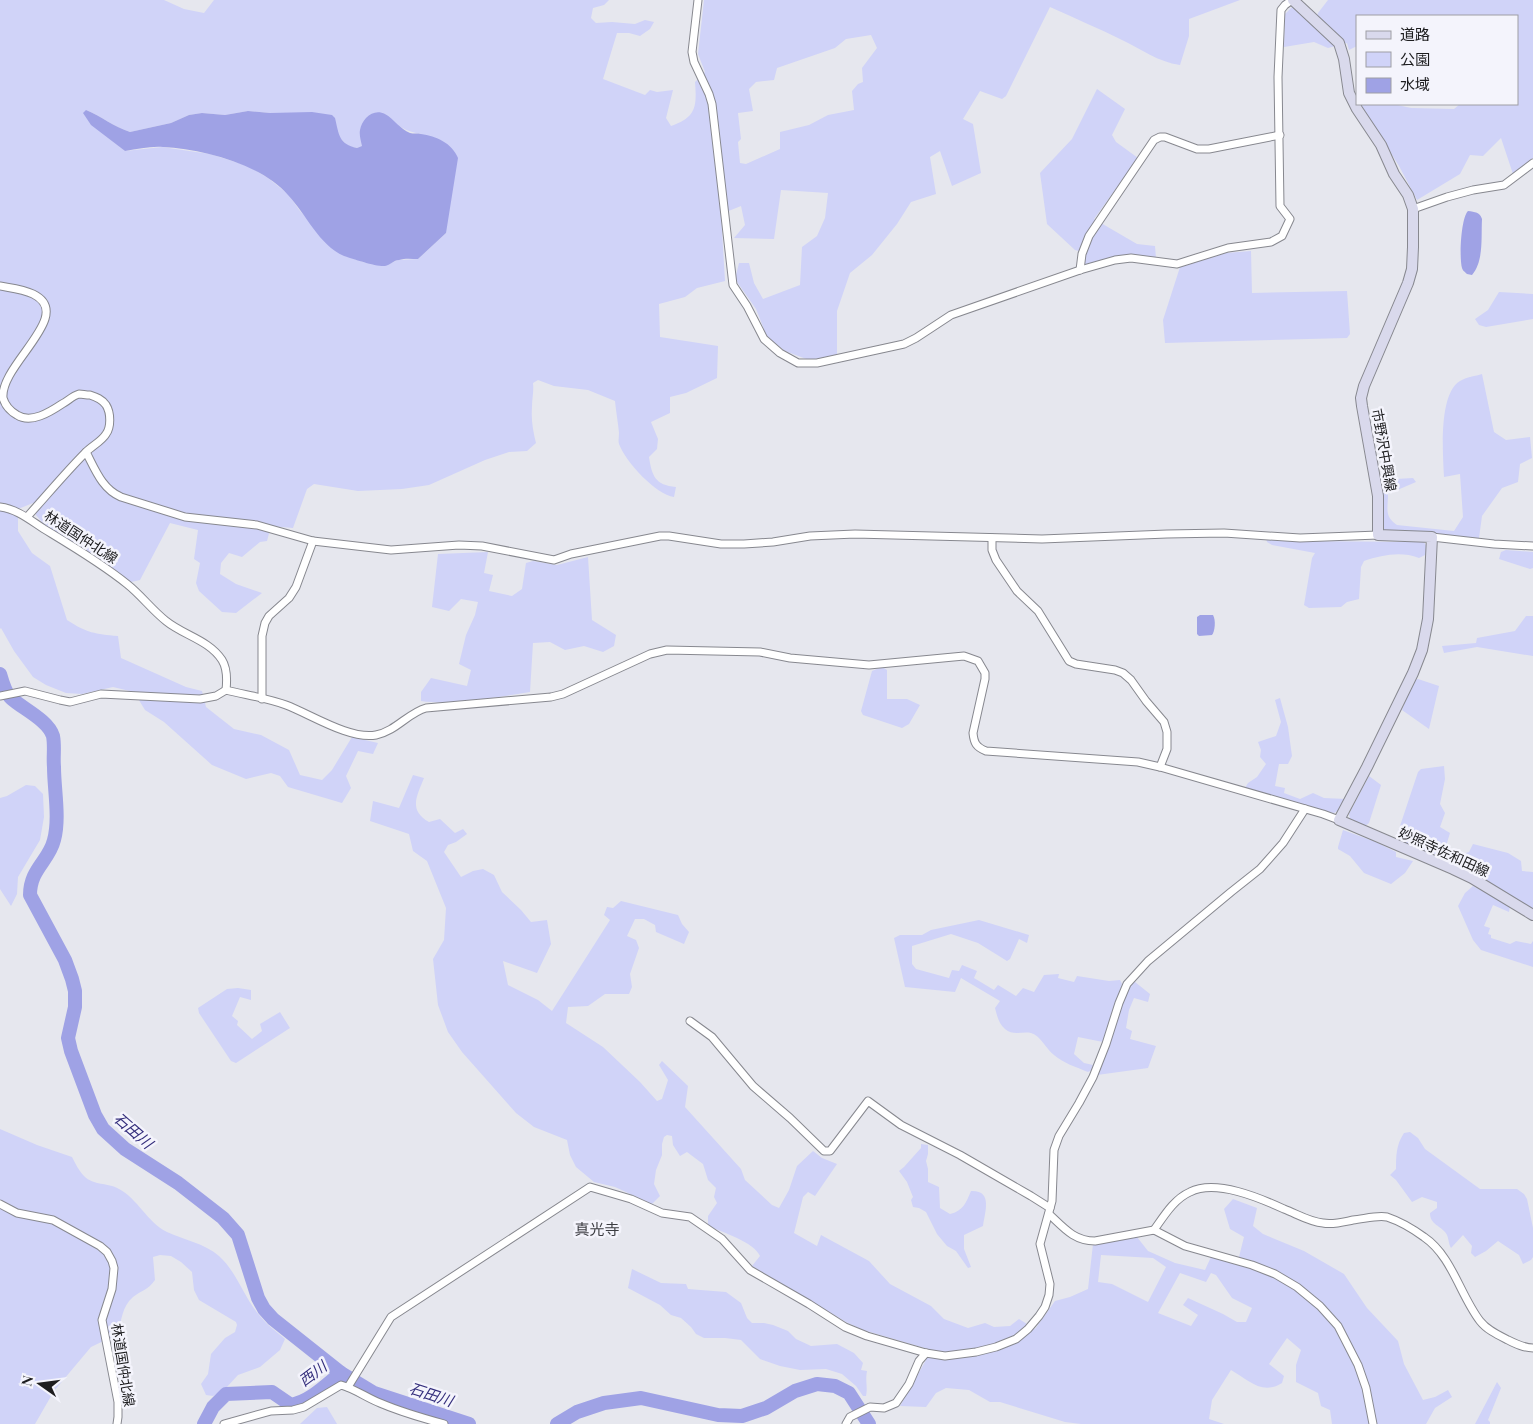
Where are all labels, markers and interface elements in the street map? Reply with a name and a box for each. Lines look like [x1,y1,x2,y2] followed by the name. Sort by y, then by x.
[1356,15,1518,105] legend
[1400,24,1430,44] text: 道路
[1400,49,1430,69] text: 公園
[1400,74,1430,94] text: 水域
[1368,407,1401,493] street label: 市野沢中興線
[41,506,122,567] street label: 林道国仲北線
[1396,822,1493,881] street label: 妙照寺佐和田線
[110,1108,159,1154] water label: 石田川
[574,1219,620,1239] district label: 真光寺
[108,1322,139,1408] street label: 林道国仲北線
[294,1355,332,1390] water label: 西川
[15,1359,65,1409] north arrow
[16,1374,37,1388] text: N
[407,1378,458,1411] water label: 石田川

